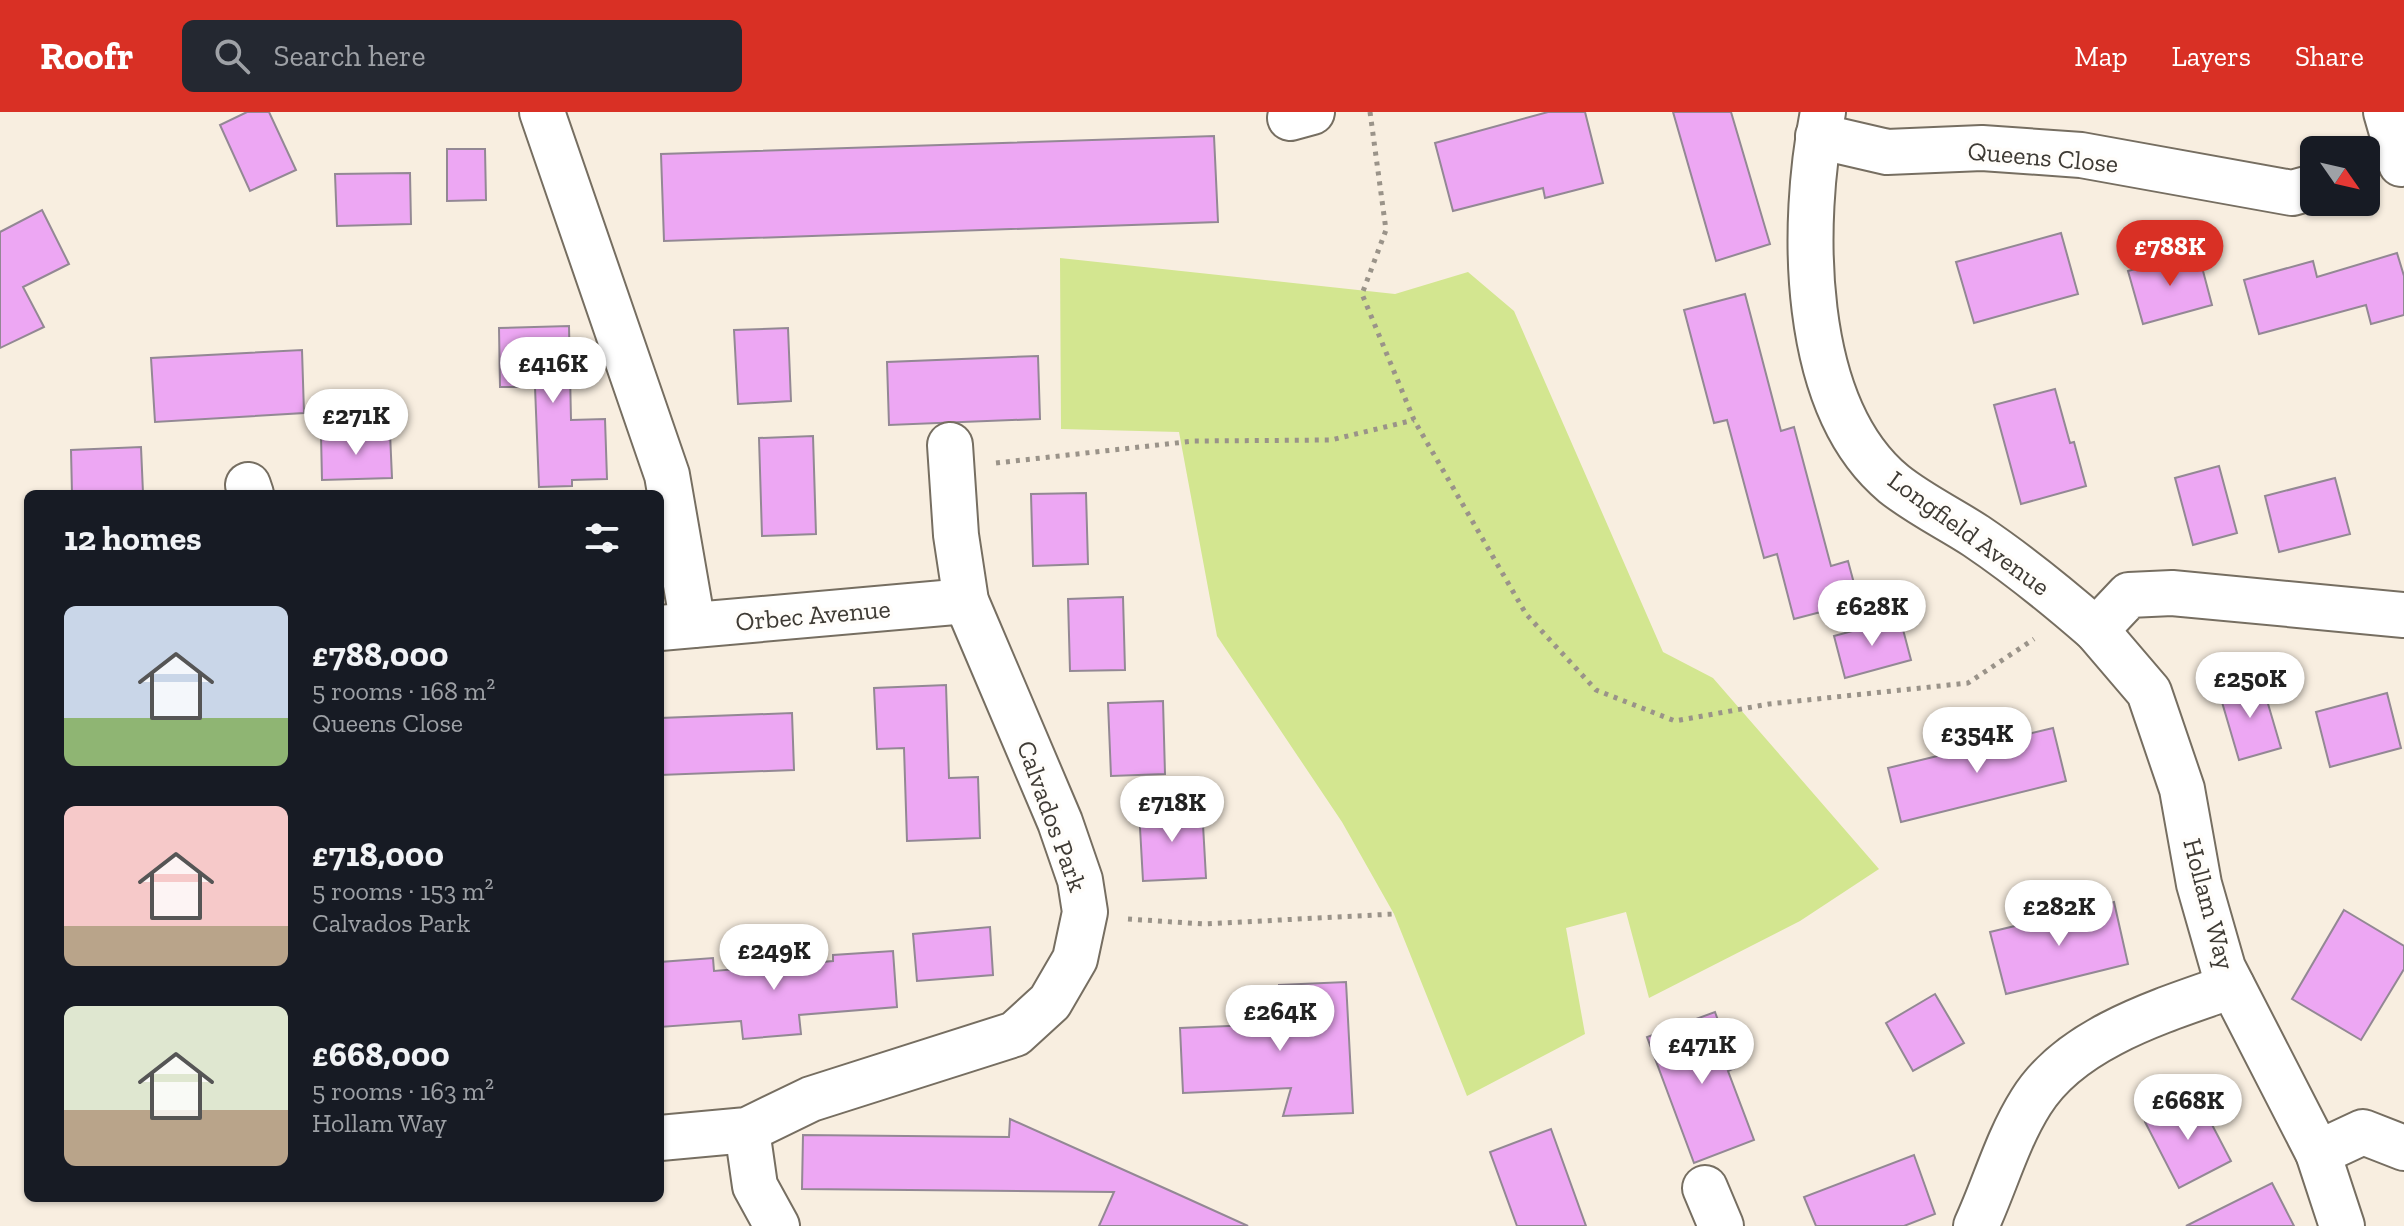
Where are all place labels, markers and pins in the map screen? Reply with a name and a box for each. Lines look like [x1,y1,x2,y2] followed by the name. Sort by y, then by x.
[2114,220,2226,288] pin: £788K
[497,337,609,405] pin: £416K
[300,389,412,457] pin: £271K
[1816,580,1928,648] pin: £628K
[2194,652,2306,720] pin: £250K
[1921,707,2033,775] pin: £354K
[1116,776,1228,844] pin: £718K
[2003,880,2115,948] pin: £282K
[718,924,830,992] pin: £249K
[1224,985,1336,1053] pin: £264K
[1646,1018,1758,1086] pin: £471K
[2132,1074,2244,1142] pin: £668K

